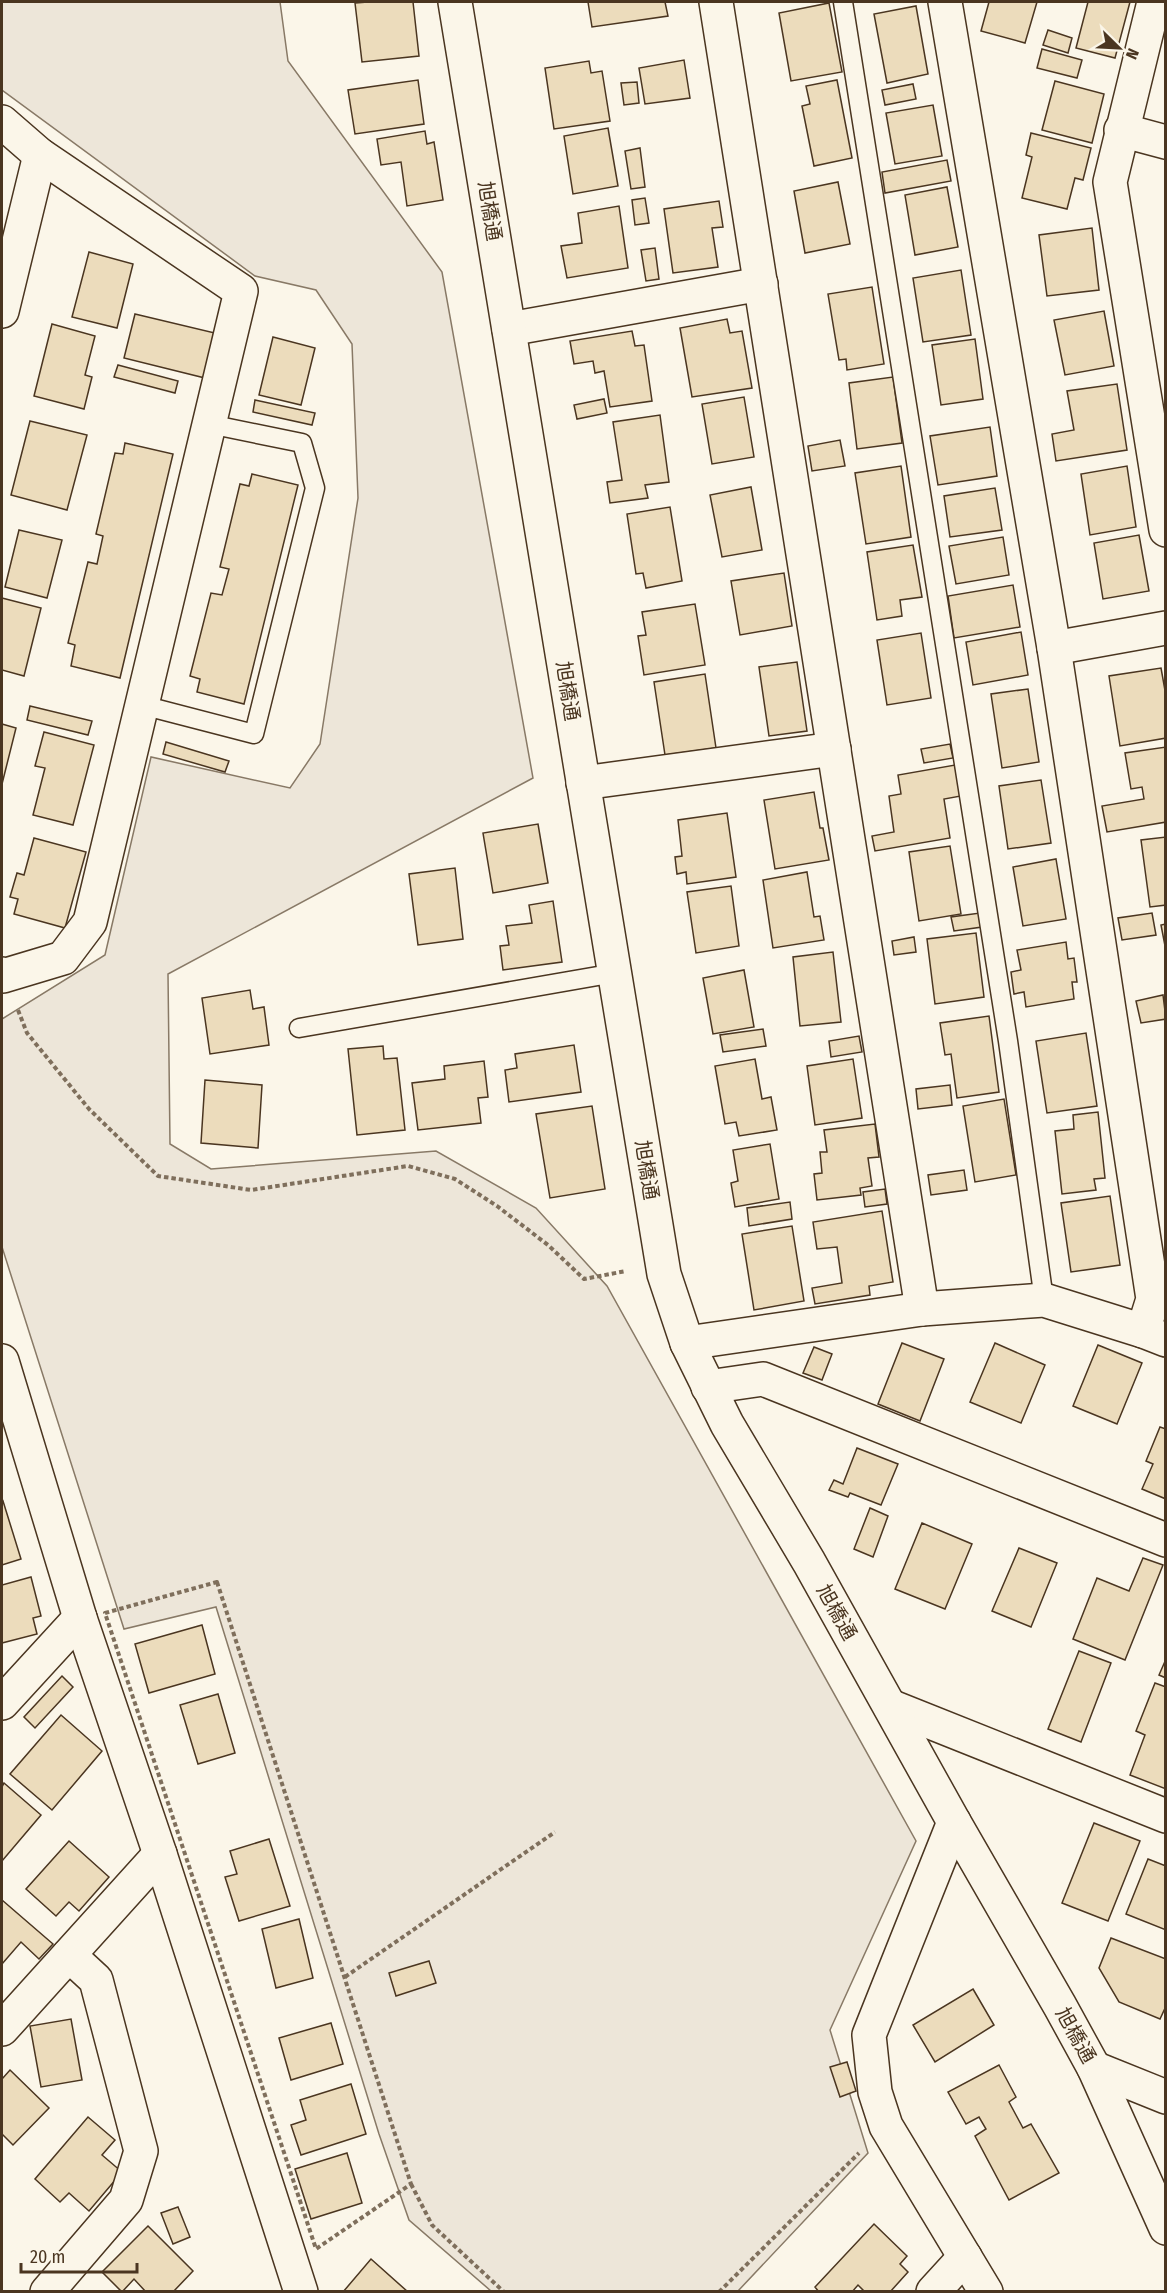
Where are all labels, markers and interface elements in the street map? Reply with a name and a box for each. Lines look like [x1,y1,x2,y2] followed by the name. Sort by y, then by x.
[1089,18,1149,78] north arrow
[1122,46,1143,62] text: N
[473,179,507,243] street label: 旭橋通
[551,659,585,723] street label: 旭橋通
[630,1138,664,1202] street label: 旭橋通
[812,1580,862,1644] street label: 旭橋通
[1051,2003,1101,2067] street label: 旭橋通
[21,2236,136,2274] scale bar
[30,2246,65,2268] text: 20 m

